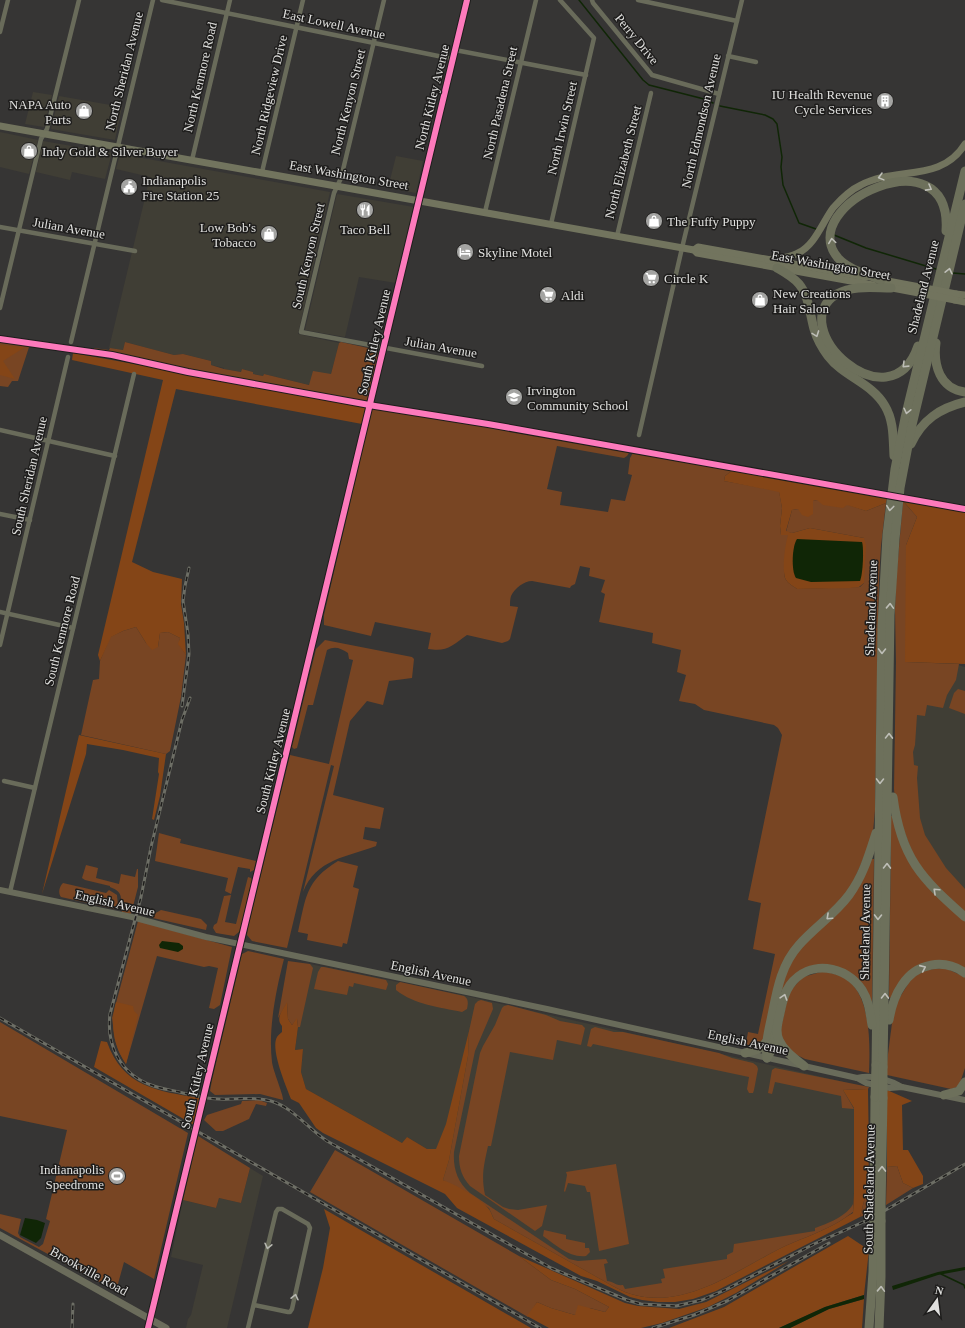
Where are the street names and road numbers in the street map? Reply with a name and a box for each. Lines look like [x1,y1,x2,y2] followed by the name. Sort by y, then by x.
[281,6,387,42] street label: East Lowell Avenue
[102,10,146,132] street label: North Sheridan Avenue
[612,11,662,68] street label: Perry Drive
[180,20,220,134] street label: North Kenmore Road
[248,33,290,156] street label: North Ridgeview Drive
[412,43,452,151] street label: North Kitley Avenue
[480,45,520,161] street label: North Pasadena Street
[328,47,368,156] street label: North Kenyon Street
[678,52,724,190] street label: North Edmondson Avenue
[544,80,580,176] street label: North Irwin Street
[602,103,644,220] street label: North Elizabeth Street
[288,157,410,193] street label: East Washington Street
[289,201,328,310] street label: South Kenyon Street
[32,214,106,242] street label: Julian Avenue
[904,238,942,335] street label: Shadeland Avenue
[770,247,892,283] street label: East Washington Street
[355,287,394,396] street label: South Kitley Avenue
[404,333,478,361] street label: Julian Avenue
[8,415,50,537] street label: South Sheridan Avenue
[862,559,880,656] street label: Shadeland Avenue
[41,574,83,687] street label: South Kenmore Road
[253,707,293,815] street label: South Kitley Avenue
[857,884,873,980] street label: Shadeland Avenue
[73,886,157,920] street label: English Avenue
[389,957,473,989] street label: English Avenue
[178,1021,217,1130] street label: South Kitley Avenue
[706,1026,790,1058] street label: English Avenue
[860,1124,878,1254] street label: South Shadeland Avenue
[48,1244,131,1299] street label: Brookville Road

